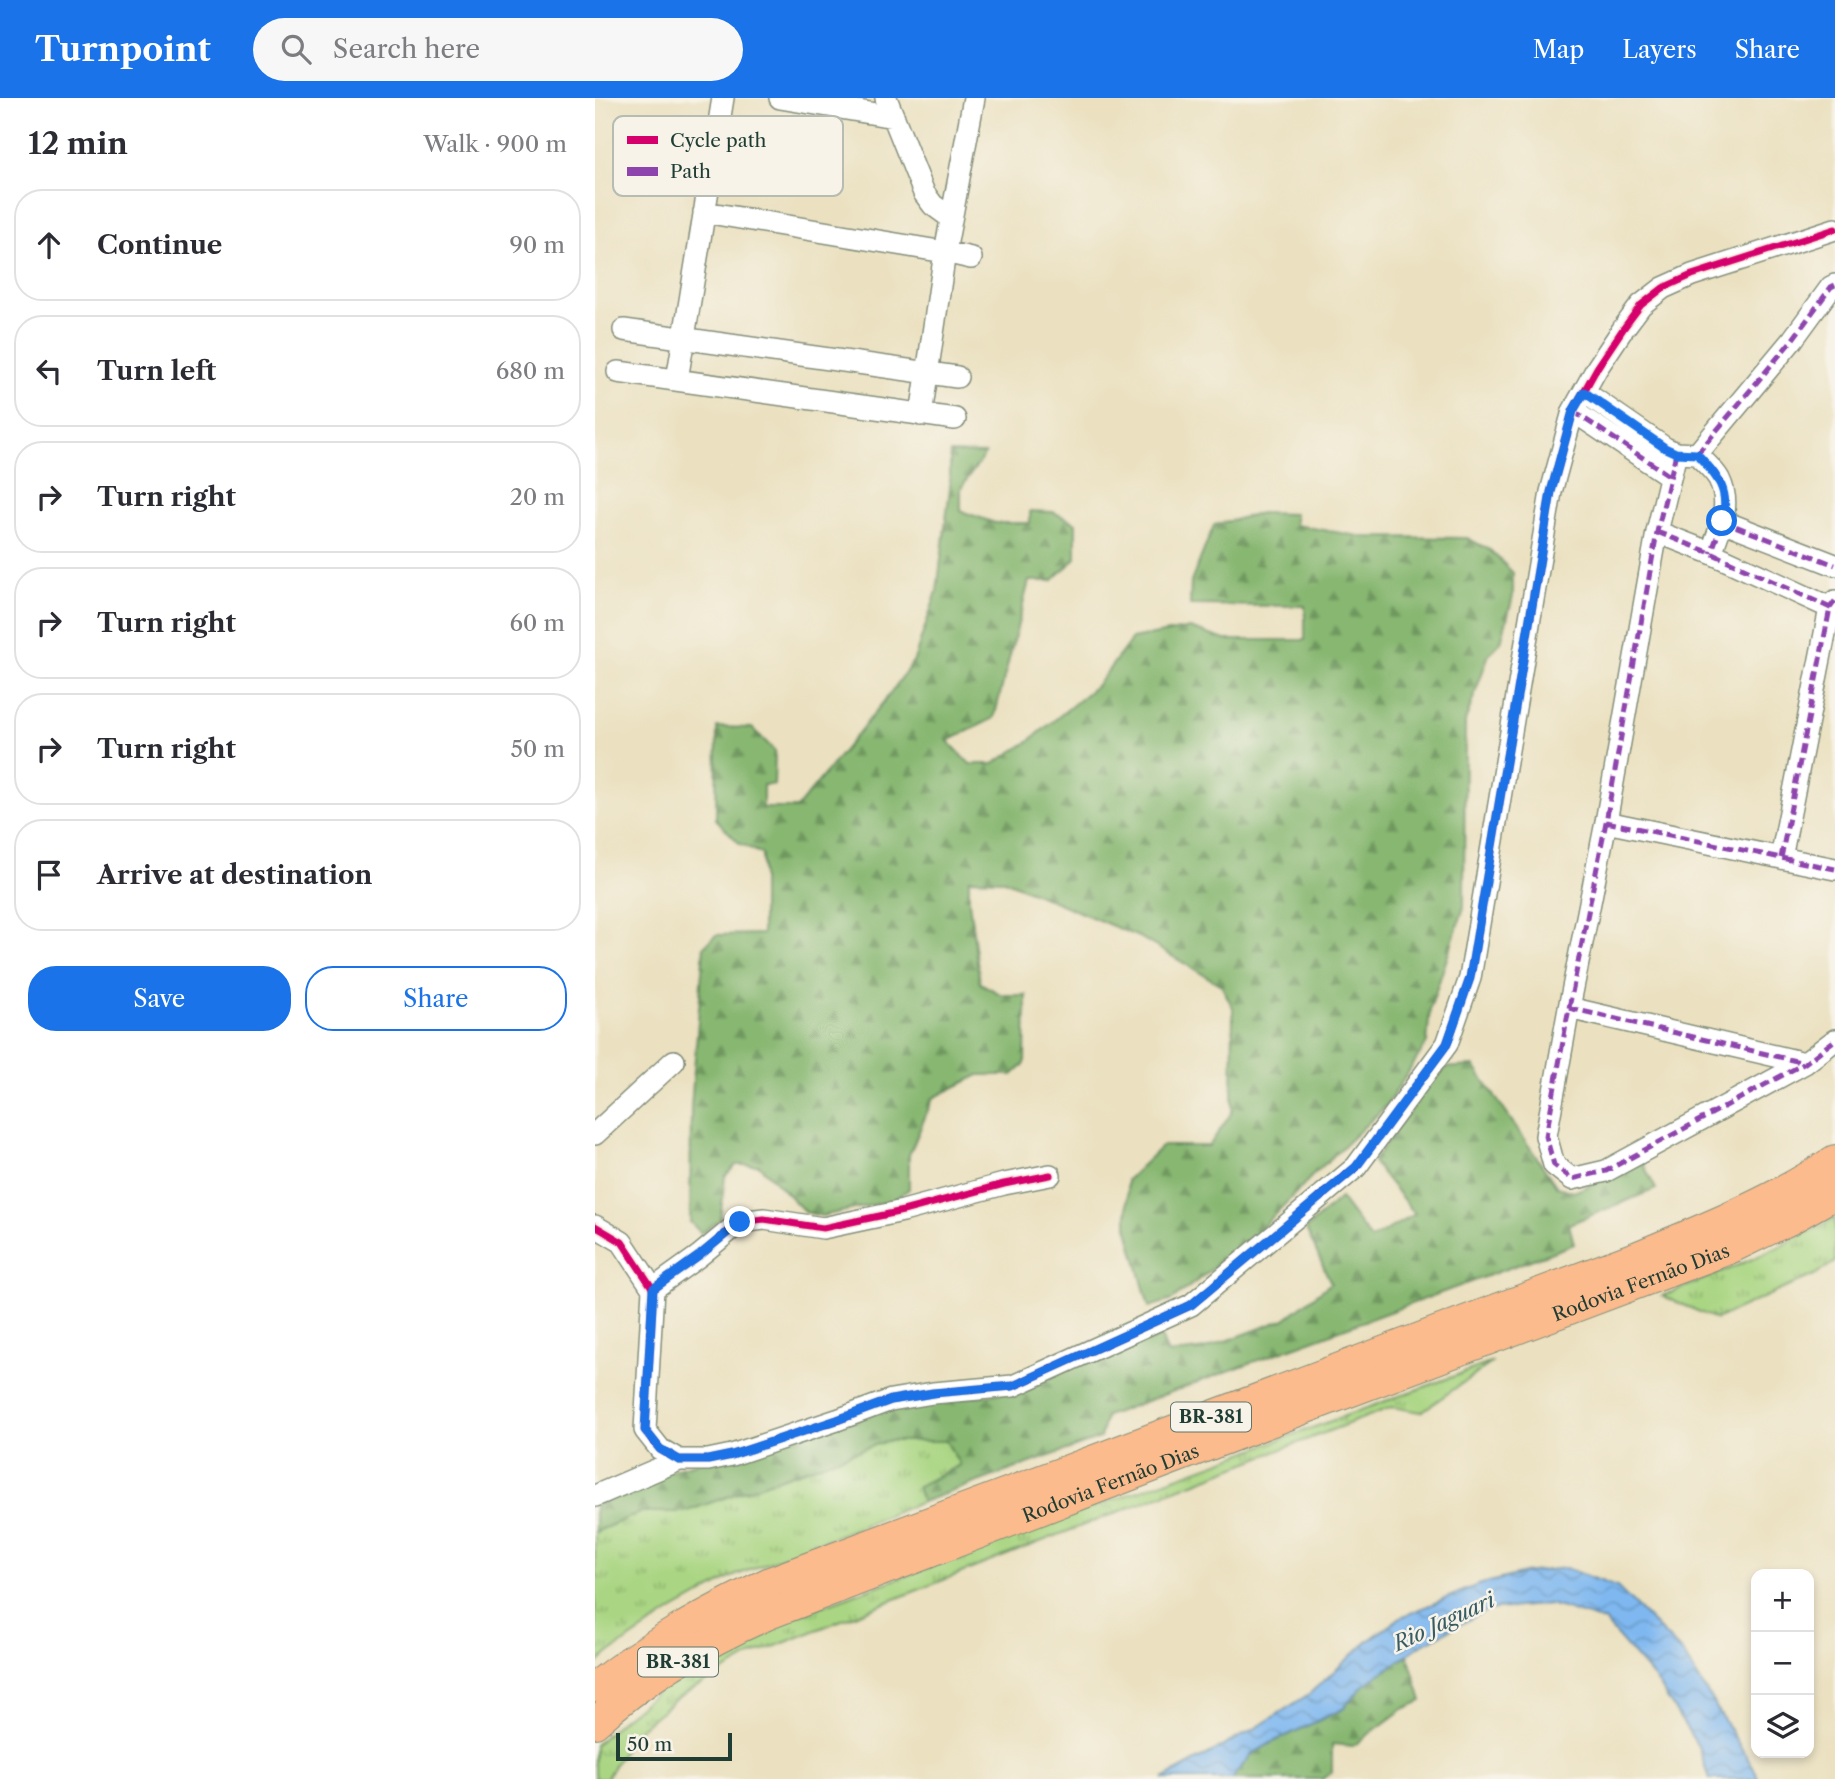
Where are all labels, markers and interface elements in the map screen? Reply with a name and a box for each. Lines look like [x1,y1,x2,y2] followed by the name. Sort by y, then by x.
[253,18,743,81] search box
[35,29,211,70] text: Turnpoint
[277,30,315,68] icon: search
[333,33,480,65] text: Search here
[1533,35,1584,64] text: Map
[1622,35,1697,64] text: Layers
[1735,35,1800,64] text: Share
[613,116,843,196] legend
[28,125,128,162] text: 12 min
[670,129,766,152] text: Cycle path
[423,130,567,158] text: Walk · 900 m
[670,160,711,183] text: Path
[30,226,68,264] icon: ahead
[97,229,222,261] text: Continue
[509,231,565,259] text: 90 m
[30,352,68,390] icon: left
[97,355,216,387] text: Turn left
[496,357,565,385] text: 680 m
[30,478,68,516] icon: right
[97,481,236,513] text: Turn right
[510,483,565,511] text: 20 m
[1706,505,1737,536] route start
[30,604,68,642] icon: right
[97,607,236,639] text: Turn right
[509,609,565,637] text: 60 m
[30,730,68,768] icon: right
[97,733,236,765] text: Turn right
[510,735,565,763] text: 50 m
[30,856,68,894] icon: arrive
[97,859,372,891] text: Arrive at destination
[28,966,291,1031] button: Save
[305,966,567,1031] button: Share
[724,1206,755,1237] route end
[1549,1239,1733,1326] street label: Rodovia Fernão Dias
[1171,1402,1251,1432] road number: BR-381
[1019,1439,1202,1528] street label: Rodovia Fernão Dias
[1751,1569,1814,1758] map controls
[1751,1569,1814,1632] button: +
[1387,1587,1500,1657] water label: Rio Jaguari
[1751,1632,1814,1695] button: −
[638,1647,718,1676] road number: BR-381
[1751,1695,1814,1758] button: layers
[616,1730,731,1762] scale bar
[627,1733,672,1756] text: 50 m

